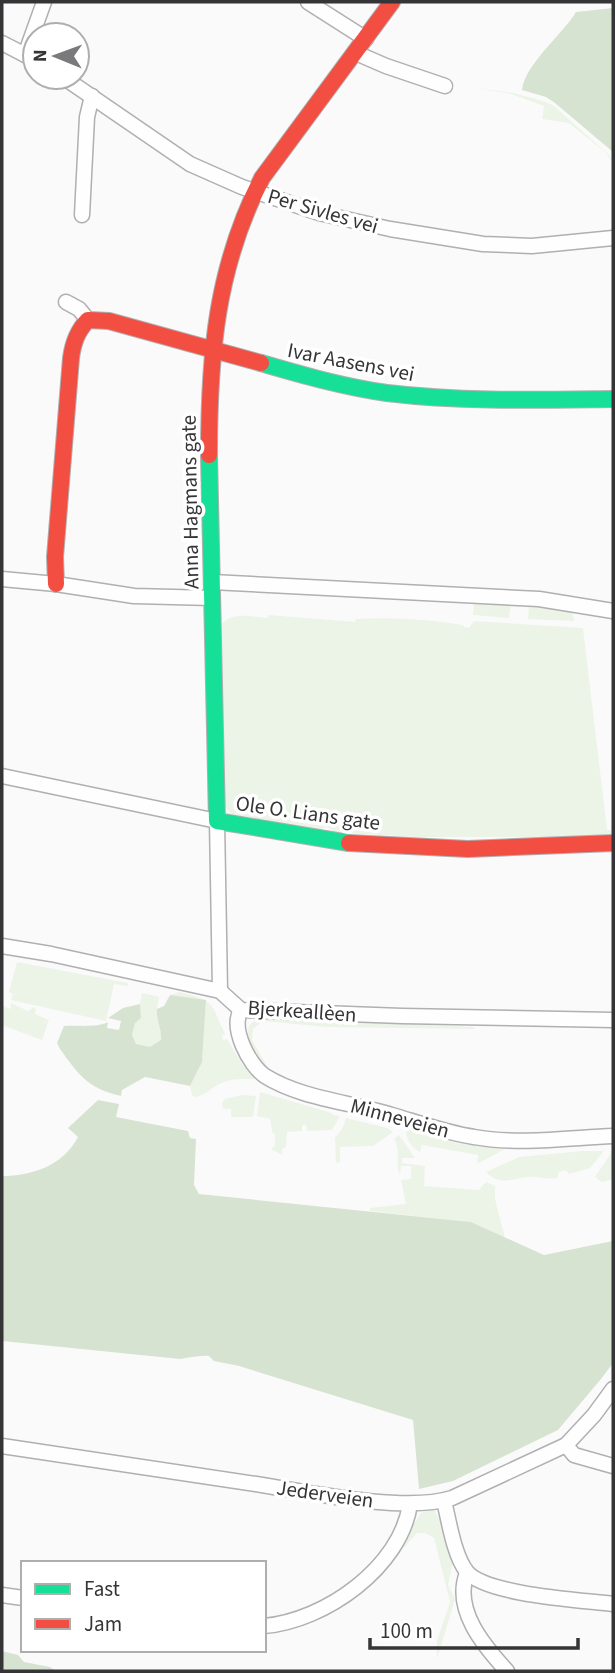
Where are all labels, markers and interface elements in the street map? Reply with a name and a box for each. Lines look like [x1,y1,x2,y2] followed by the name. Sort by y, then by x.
[21,21,91,91] north arrow
[27,49,54,62] text: N
[264,181,382,241] street label: Per Sivles vei
[285,335,417,389] street label: Ivar Aasens vei
[173,415,207,589] street label: Anna Hagmans gate
[234,788,382,838] street label: Ole O. Lians gate
[247,992,357,1030] street label: Bjerkeallèen
[347,1090,453,1146] street label: Minneveien
[275,1472,375,1516] street label: Jederveien
[21,1561,266,1652] legend
[84,1574,120,1604] text: Fast
[370,1606,578,1650] scale bar
[84,1609,122,1639] text: Jam
[380,1616,433,1646] text: 100 m

